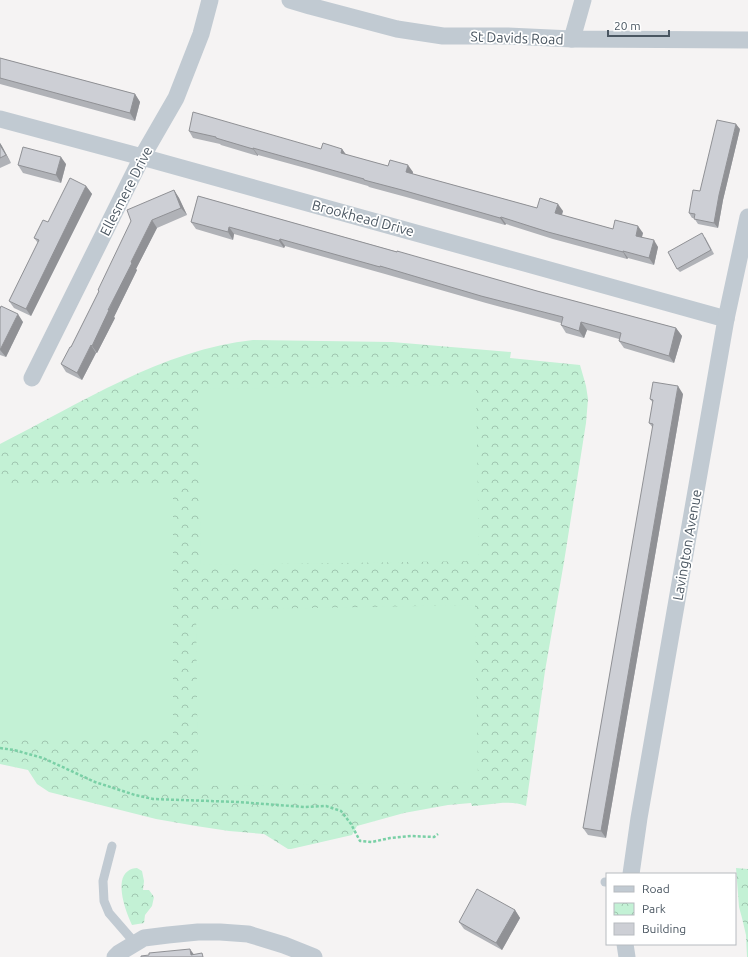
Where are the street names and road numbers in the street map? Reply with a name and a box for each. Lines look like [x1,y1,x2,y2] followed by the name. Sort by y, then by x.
[470,28,564,48] street label: St Davids Road
[97,144,155,238] street label: Ellesmere Drive
[310,197,416,239] street label: Brookhead Drive
[669,488,705,602] street label: Lavington Avenue

